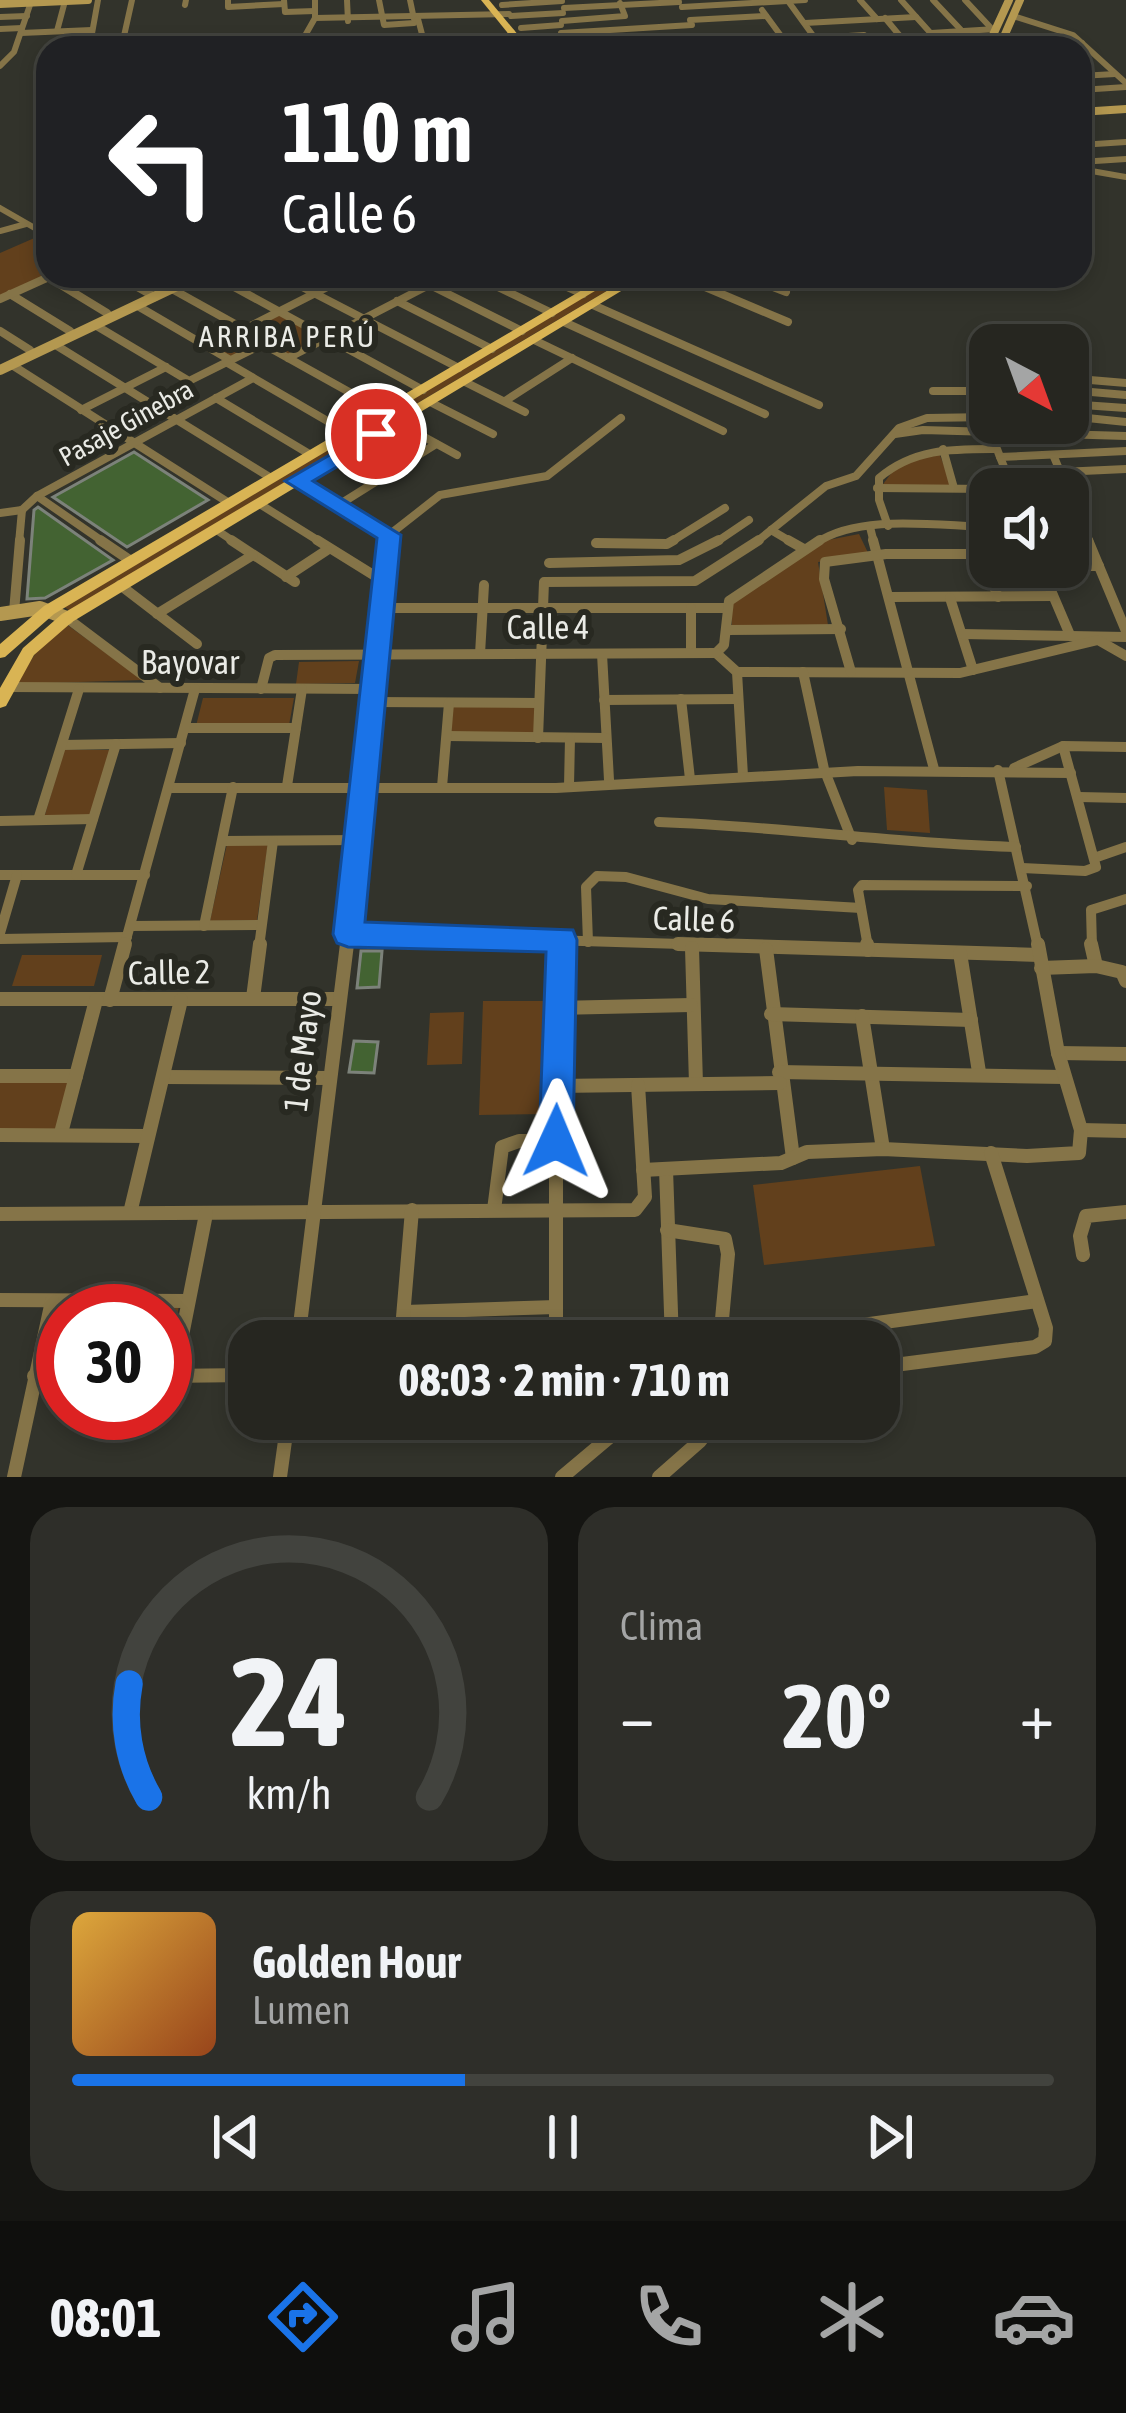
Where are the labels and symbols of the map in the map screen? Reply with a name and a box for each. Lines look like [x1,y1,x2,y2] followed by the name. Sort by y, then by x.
[199,319,377,353] district label: ARRIBA PERÚ
[969,324,1089,444] north arrow
[54,374,198,472] street label: Pasaje Ginebra
[325,383,427,485] pin
[507,608,589,646] street label: Calle 4
[141,643,240,681] street label: Bayovar
[652,899,736,939] street label: Calle 6
[127,952,211,992] street label: Calle 2
[276,988,328,1114] street label: 1 de Mayo
[493,1078,619,1204] position arrow
[36,1284,192,1440] speed limit sign: 30

